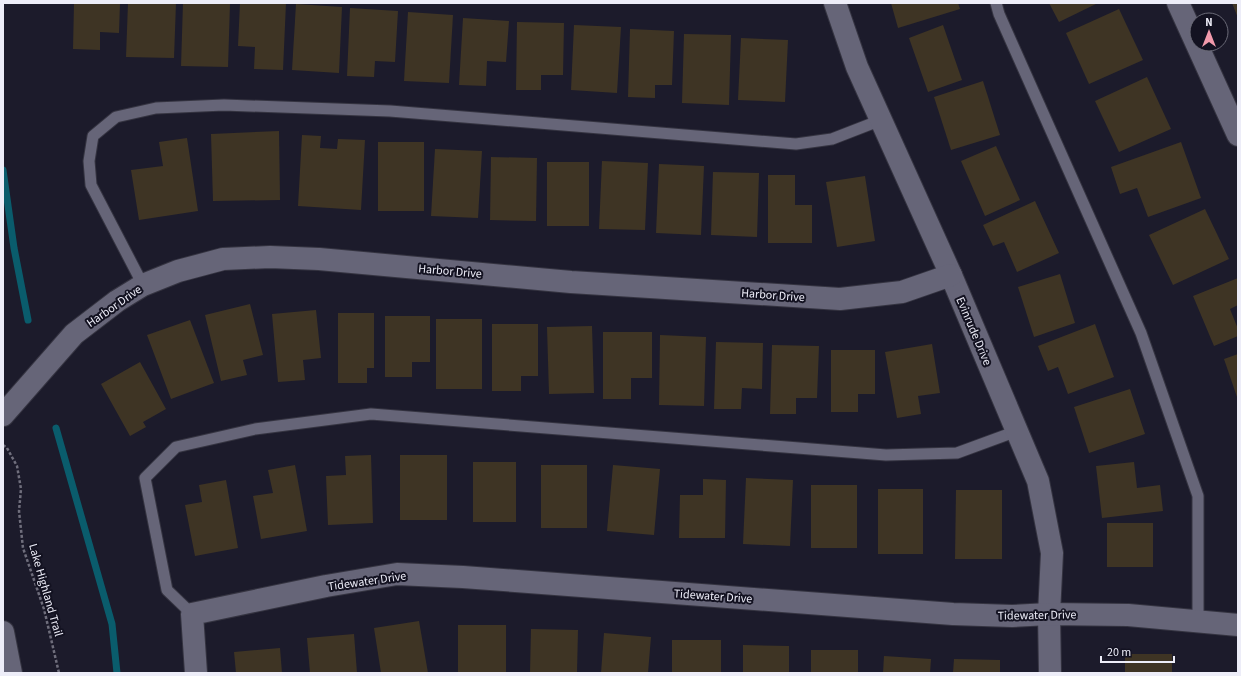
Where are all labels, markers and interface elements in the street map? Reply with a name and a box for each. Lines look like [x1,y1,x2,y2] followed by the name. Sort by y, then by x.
[1189,12,1229,52] north arrow
[1205,15,1213,30] text: N
[417,260,482,283] street label: Harbor Drive
[83,281,145,332] street label: Harbor Drive
[741,285,805,306] street label: Harbor Drive
[951,294,996,368] street label: Evinrude Drive
[24,542,67,639] street label: Lake Highland Trail
[327,568,407,595] street label: Tidewater Drive
[673,585,753,608] street label: Tidewater Drive
[997,606,1077,625] street label: Tidewater Drive
[1101,638,1174,664] scale bar
[1107,644,1131,661] text: 20 m

